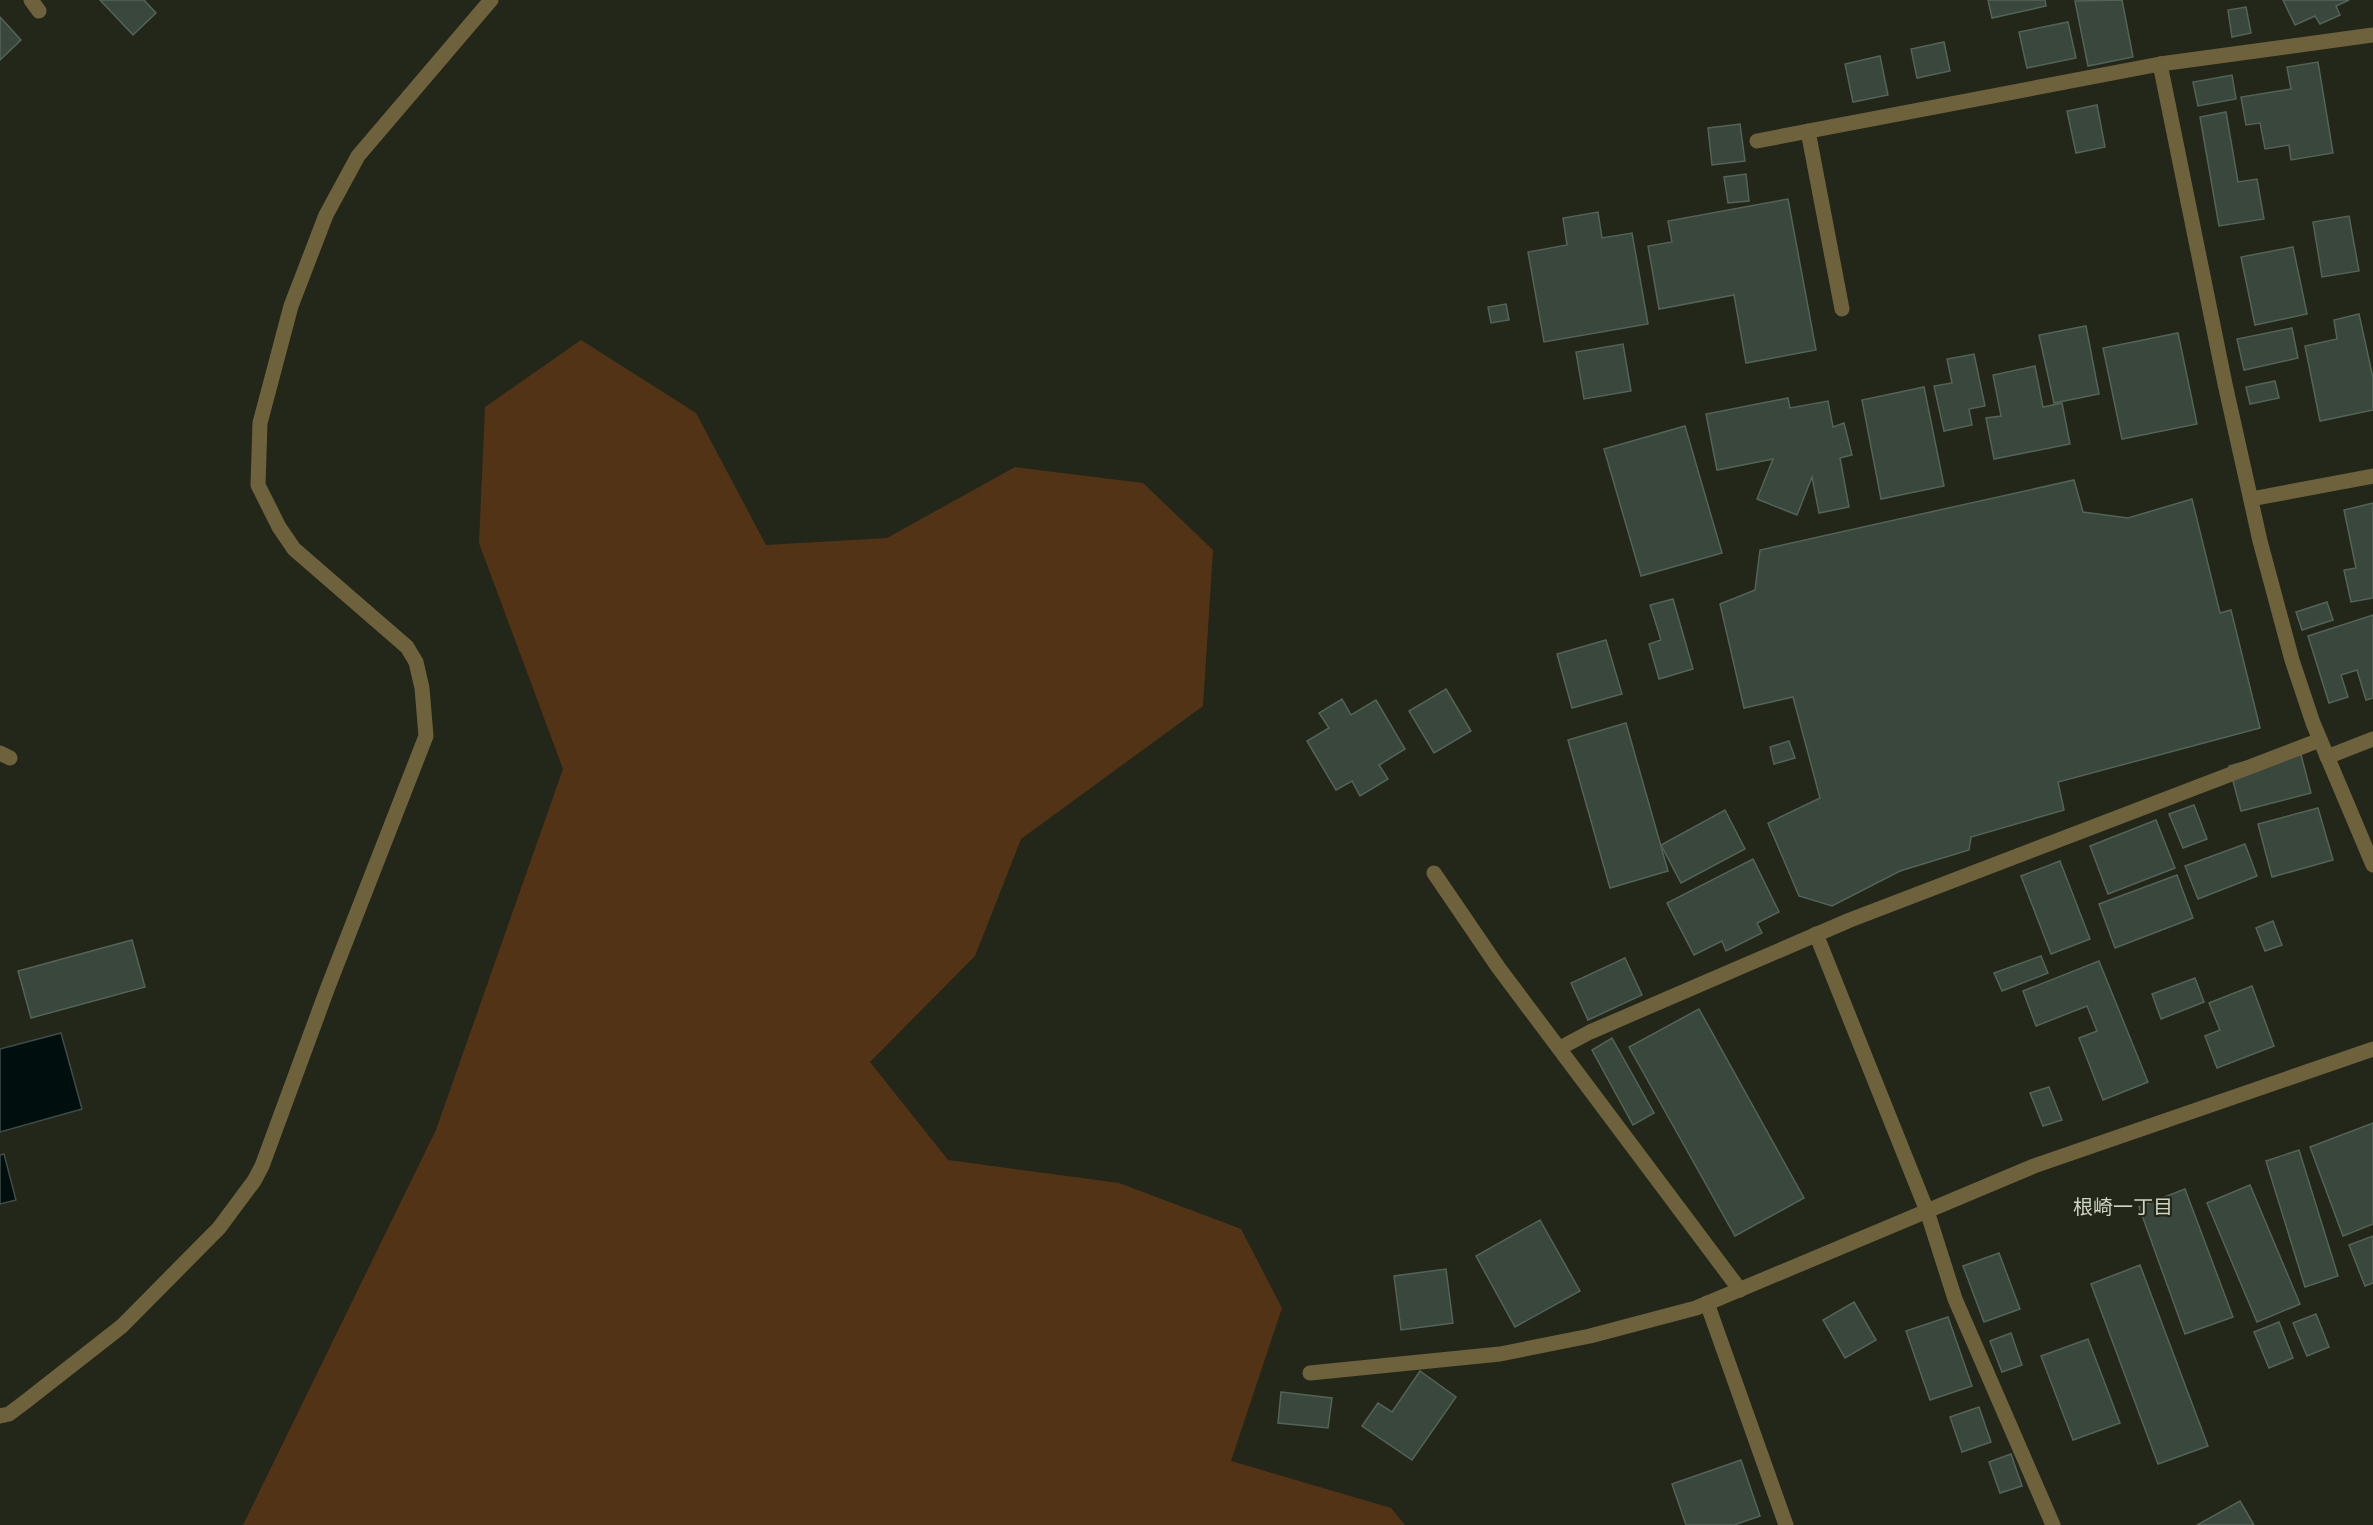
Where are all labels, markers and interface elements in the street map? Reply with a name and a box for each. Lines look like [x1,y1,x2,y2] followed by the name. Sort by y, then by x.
[2073,1196,2173,1220] district label: 根崎一丁目

